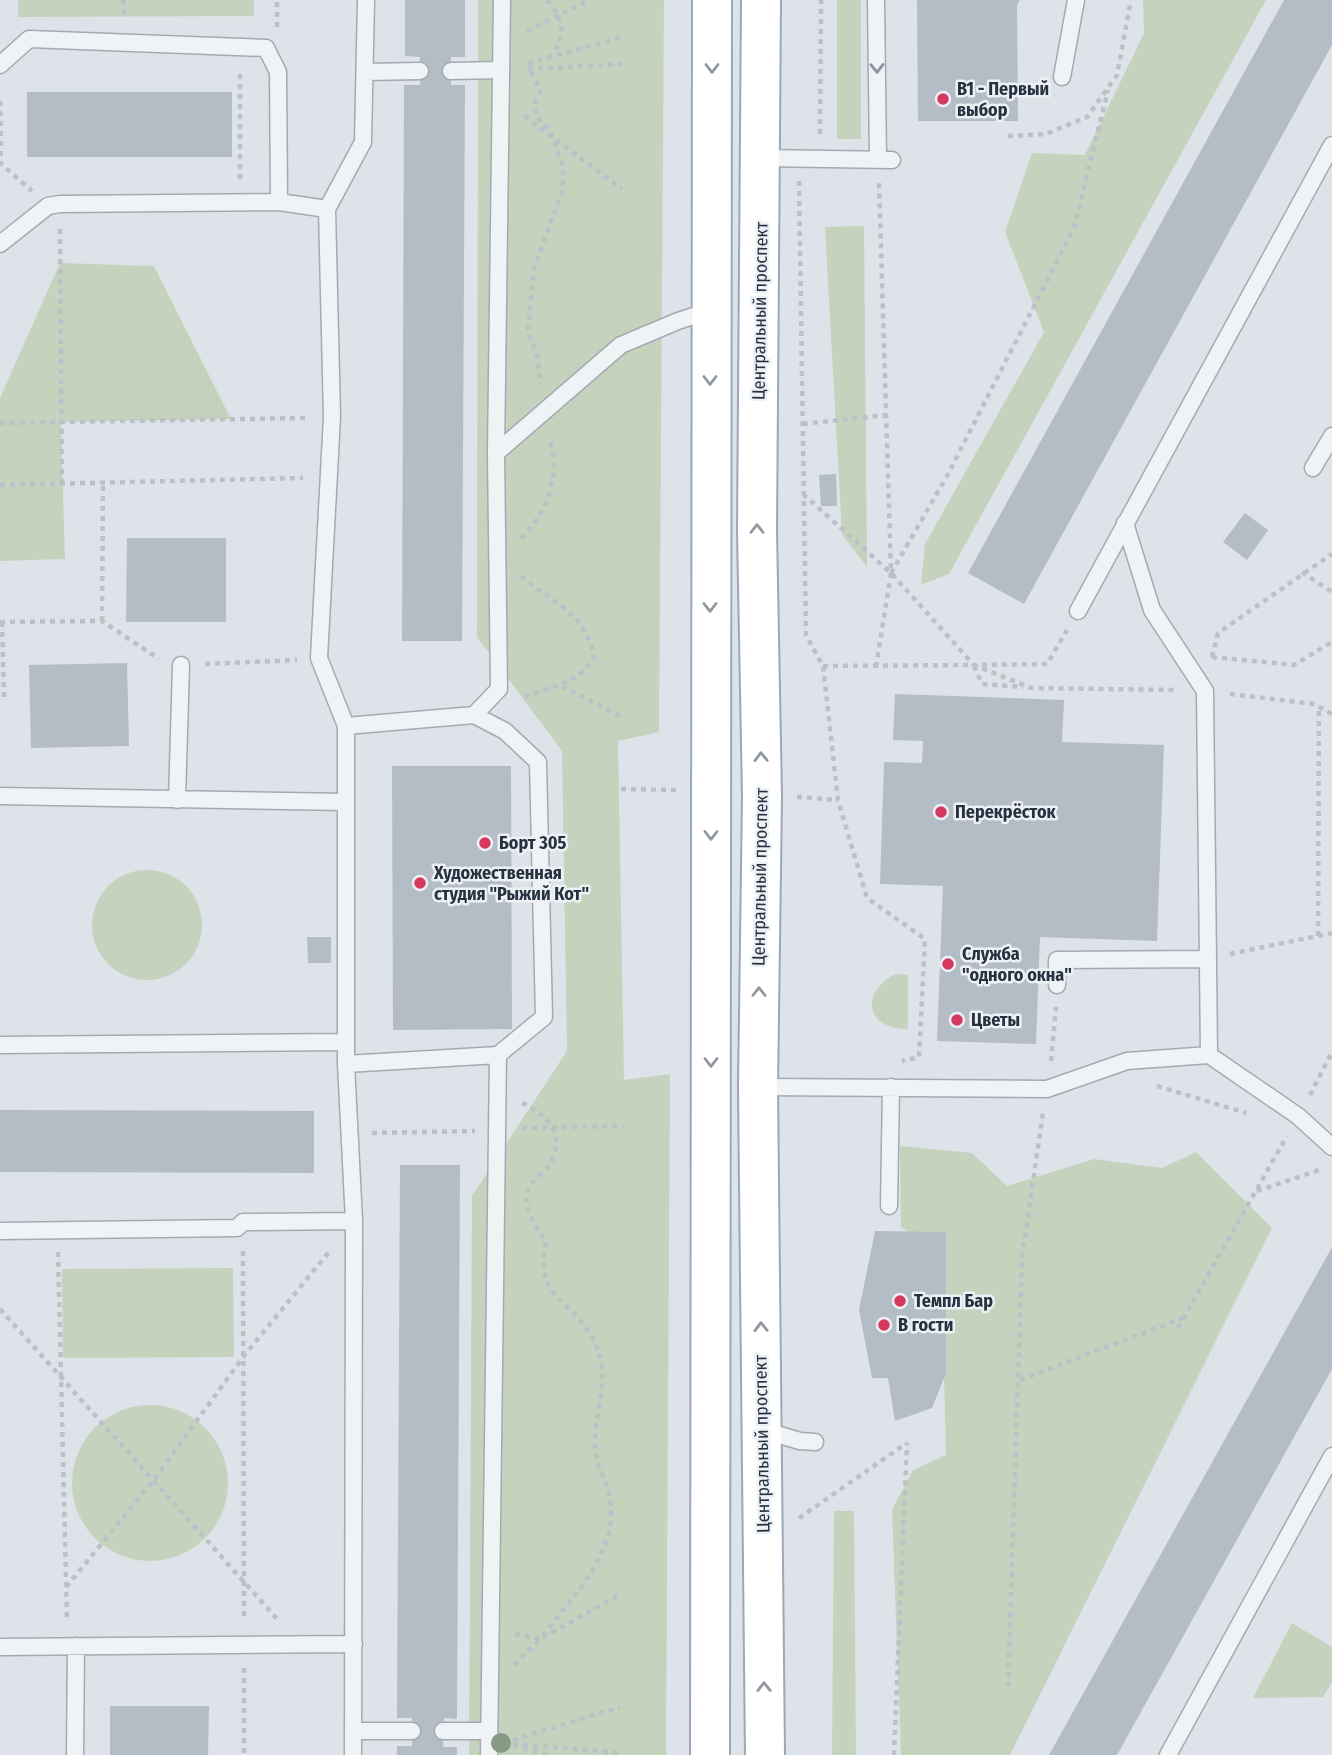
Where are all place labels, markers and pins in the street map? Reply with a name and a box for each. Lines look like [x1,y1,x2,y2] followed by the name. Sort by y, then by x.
[957,78,1049,121] place label: В1 - Первый выбор
[935,91,951,107] marker: В1 - Первый выбор
[955,801,1057,823] place label: Перекрёсток
[933,804,949,820] marker: Перекрёсток
[499,832,567,854] place label: Борт 305
[477,835,493,851] marker: Борт 305
[433,862,589,905] place label: Художественная студия "Рыжий Кот"
[412,875,428,891] marker: Художественная студия "Рыжий Кот"
[962,943,1072,986] place label: Служба "одного окна"
[940,956,956,972] marker: Служба "одного окна"
[971,1009,1020,1031] place label: Цветы
[949,1012,965,1028] marker: Цветы
[914,1290,993,1312] place label: Темпл Бар
[892,1293,908,1309] marker: Темпл Бар
[898,1314,953,1336] place label: В гости
[876,1317,892,1333] marker: В гости

